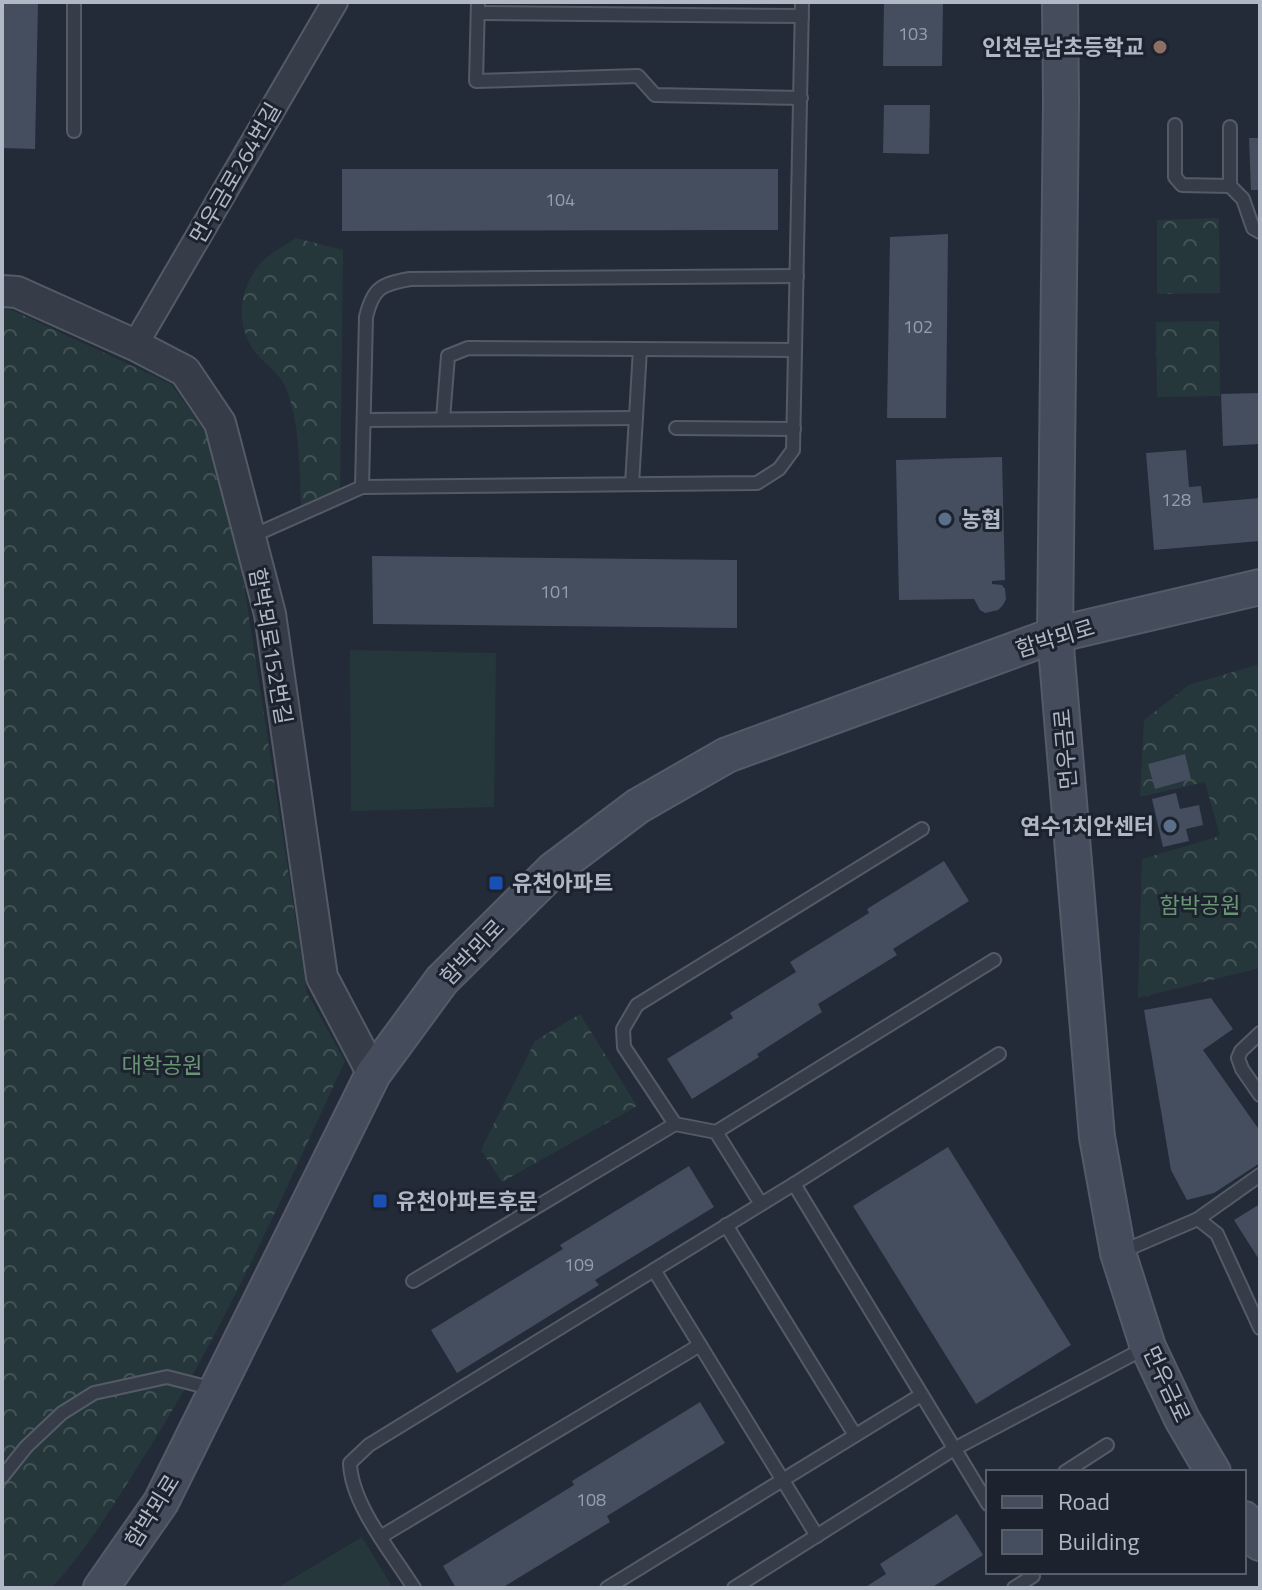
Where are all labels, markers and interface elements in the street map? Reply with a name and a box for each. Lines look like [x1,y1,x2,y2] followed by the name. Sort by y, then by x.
[898,20,928,47] house number: 103
[982,30,1144,64] place label: 인천문남초등학교
[1151,38,1169,56] marker: 인천문남초등학교
[181,96,289,250] street label: 먼우금로264번길
[545,186,575,213] house number: 104
[903,313,933,340] house number: 102
[1161,486,1191,513] house number: 128
[961,502,1001,536] place label: 농협
[936,510,954,528] marker: 농협
[241,565,301,727] street label: 함박뫼로152번길
[540,578,570,605] house number: 101
[1011,610,1099,666] street label: 함박뫼로
[1045,707,1085,791] street label: 먼우금로
[1020,809,1154,843] place label: 연수1치안센터
[1161,817,1179,835] marker: 연수1치안센터
[512,866,613,900] place label: 유천아파트
[487,874,505,892] marker: 유천아파트
[1160,888,1240,922] park label: 함박공원
[432,911,512,993] street label: 함박뫼로
[122,1048,202,1082] park label: 대학공원
[396,1184,538,1218] place label: 유천아파트후문
[371,1192,389,1210] marker: 유천아파트후문
[564,1251,594,1278] house number: 109
[1134,1340,1200,1428] street label: 먼우금로
[116,1468,188,1554] street label: 함박뫼로
[986,1470,1246,1574] legend
[1058,1483,1110,1519] text: Road
[576,1486,606,1513] house number: 108
[1058,1523,1140,1559] text: Building

